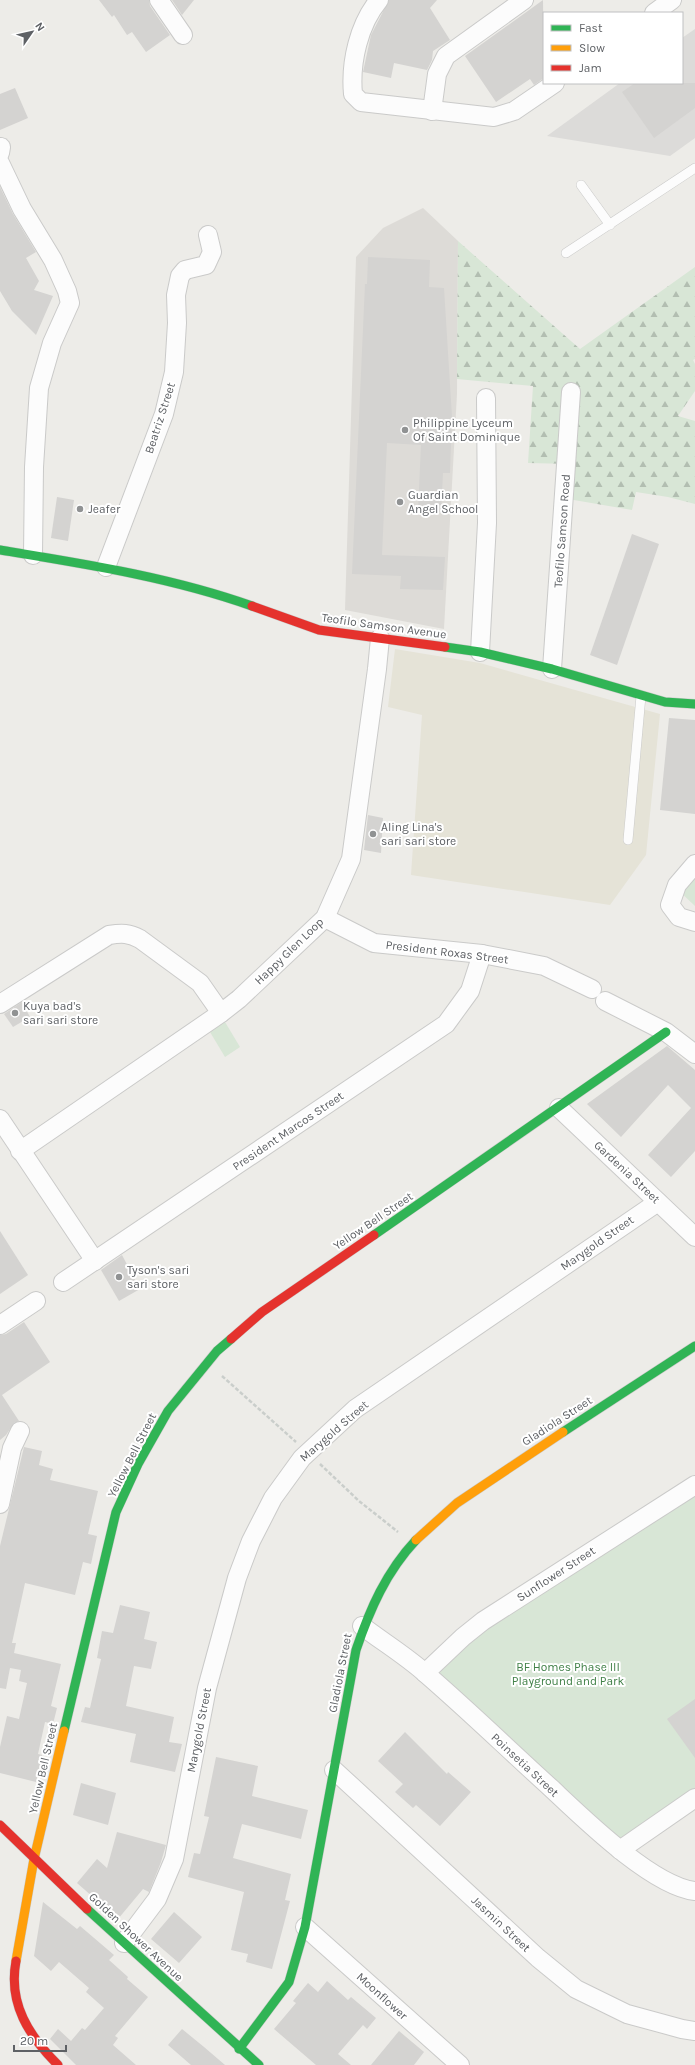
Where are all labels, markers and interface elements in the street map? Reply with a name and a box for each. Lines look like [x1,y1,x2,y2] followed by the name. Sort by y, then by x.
[12,12,52,52] north arrow
[543,12,683,84] legend
[32,20,47,34] text: N
[579,21,603,35] text: Fast
[579,41,605,55] text: Slow
[579,61,602,75] text: Jam
[142,380,178,455] street label: Beatriz Street
[413,416,520,444] place label: Philippine Lyceum Of Saint Dominique
[400,425,410,435] marker: Philippine Lyceum Of Saint Dominique
[551,474,573,588] street label: Teofilo Samson Road
[408,488,478,516] place label: Guardian Angel School
[395,497,405,507] marker: Guardian Angel School
[88,502,121,516] place label: Jeafer
[75,504,85,514] marker: Jeafer
[321,610,447,642] street label: Teofilo Samson Avenue
[381,820,456,848] place label: Aling Lina's sari sari store
[368,829,378,839] marker: Aling Lina's sari sari store
[252,915,326,987] street label: Happy Glen Loop
[385,938,510,967] street label: President Roxas Street
[23,999,98,1027] place label: Kuya bad's sari sari store
[10,1008,20,1018] marker: Kuya bad's sari sari store
[230,1088,347,1173] street label: President Marcos Street
[591,1138,663,1206] street label: Gardenia Street
[331,1189,416,1253] street label: Yellow Bell Street
[558,1212,637,1273] street label: Marygold Street
[127,1263,189,1291] place label: Tyson's sari sari store
[114,1272,124,1282] marker: Tyson's sari sari store
[519,1393,595,1449] street label: Gladiola Street
[297,1397,371,1465] street label: Marygold Street
[105,1410,160,1500] street label: Yellow Bell Street
[514,1543,598,1605] street label: Sunflower Street
[325,1632,355,1714] street label: Gladiola Street
[512,1660,624,1688] park label: BF Homes Phase III Playground and Park
[184,1686,214,1774] street label: Marygold Street
[26,1721,60,1815] street label: Yellow Bell Street
[488,1730,562,1800] street label: Poinsetia Street
[86,1890,186,1984] street label: Golden Shower Avenue
[469,1893,534,1955] street label: Jasmin Street
[354,1969,411,2023] street label: Moonflower
[14,2027,66,2053] scale bar
[20,2034,48,2048] text: 20 m

